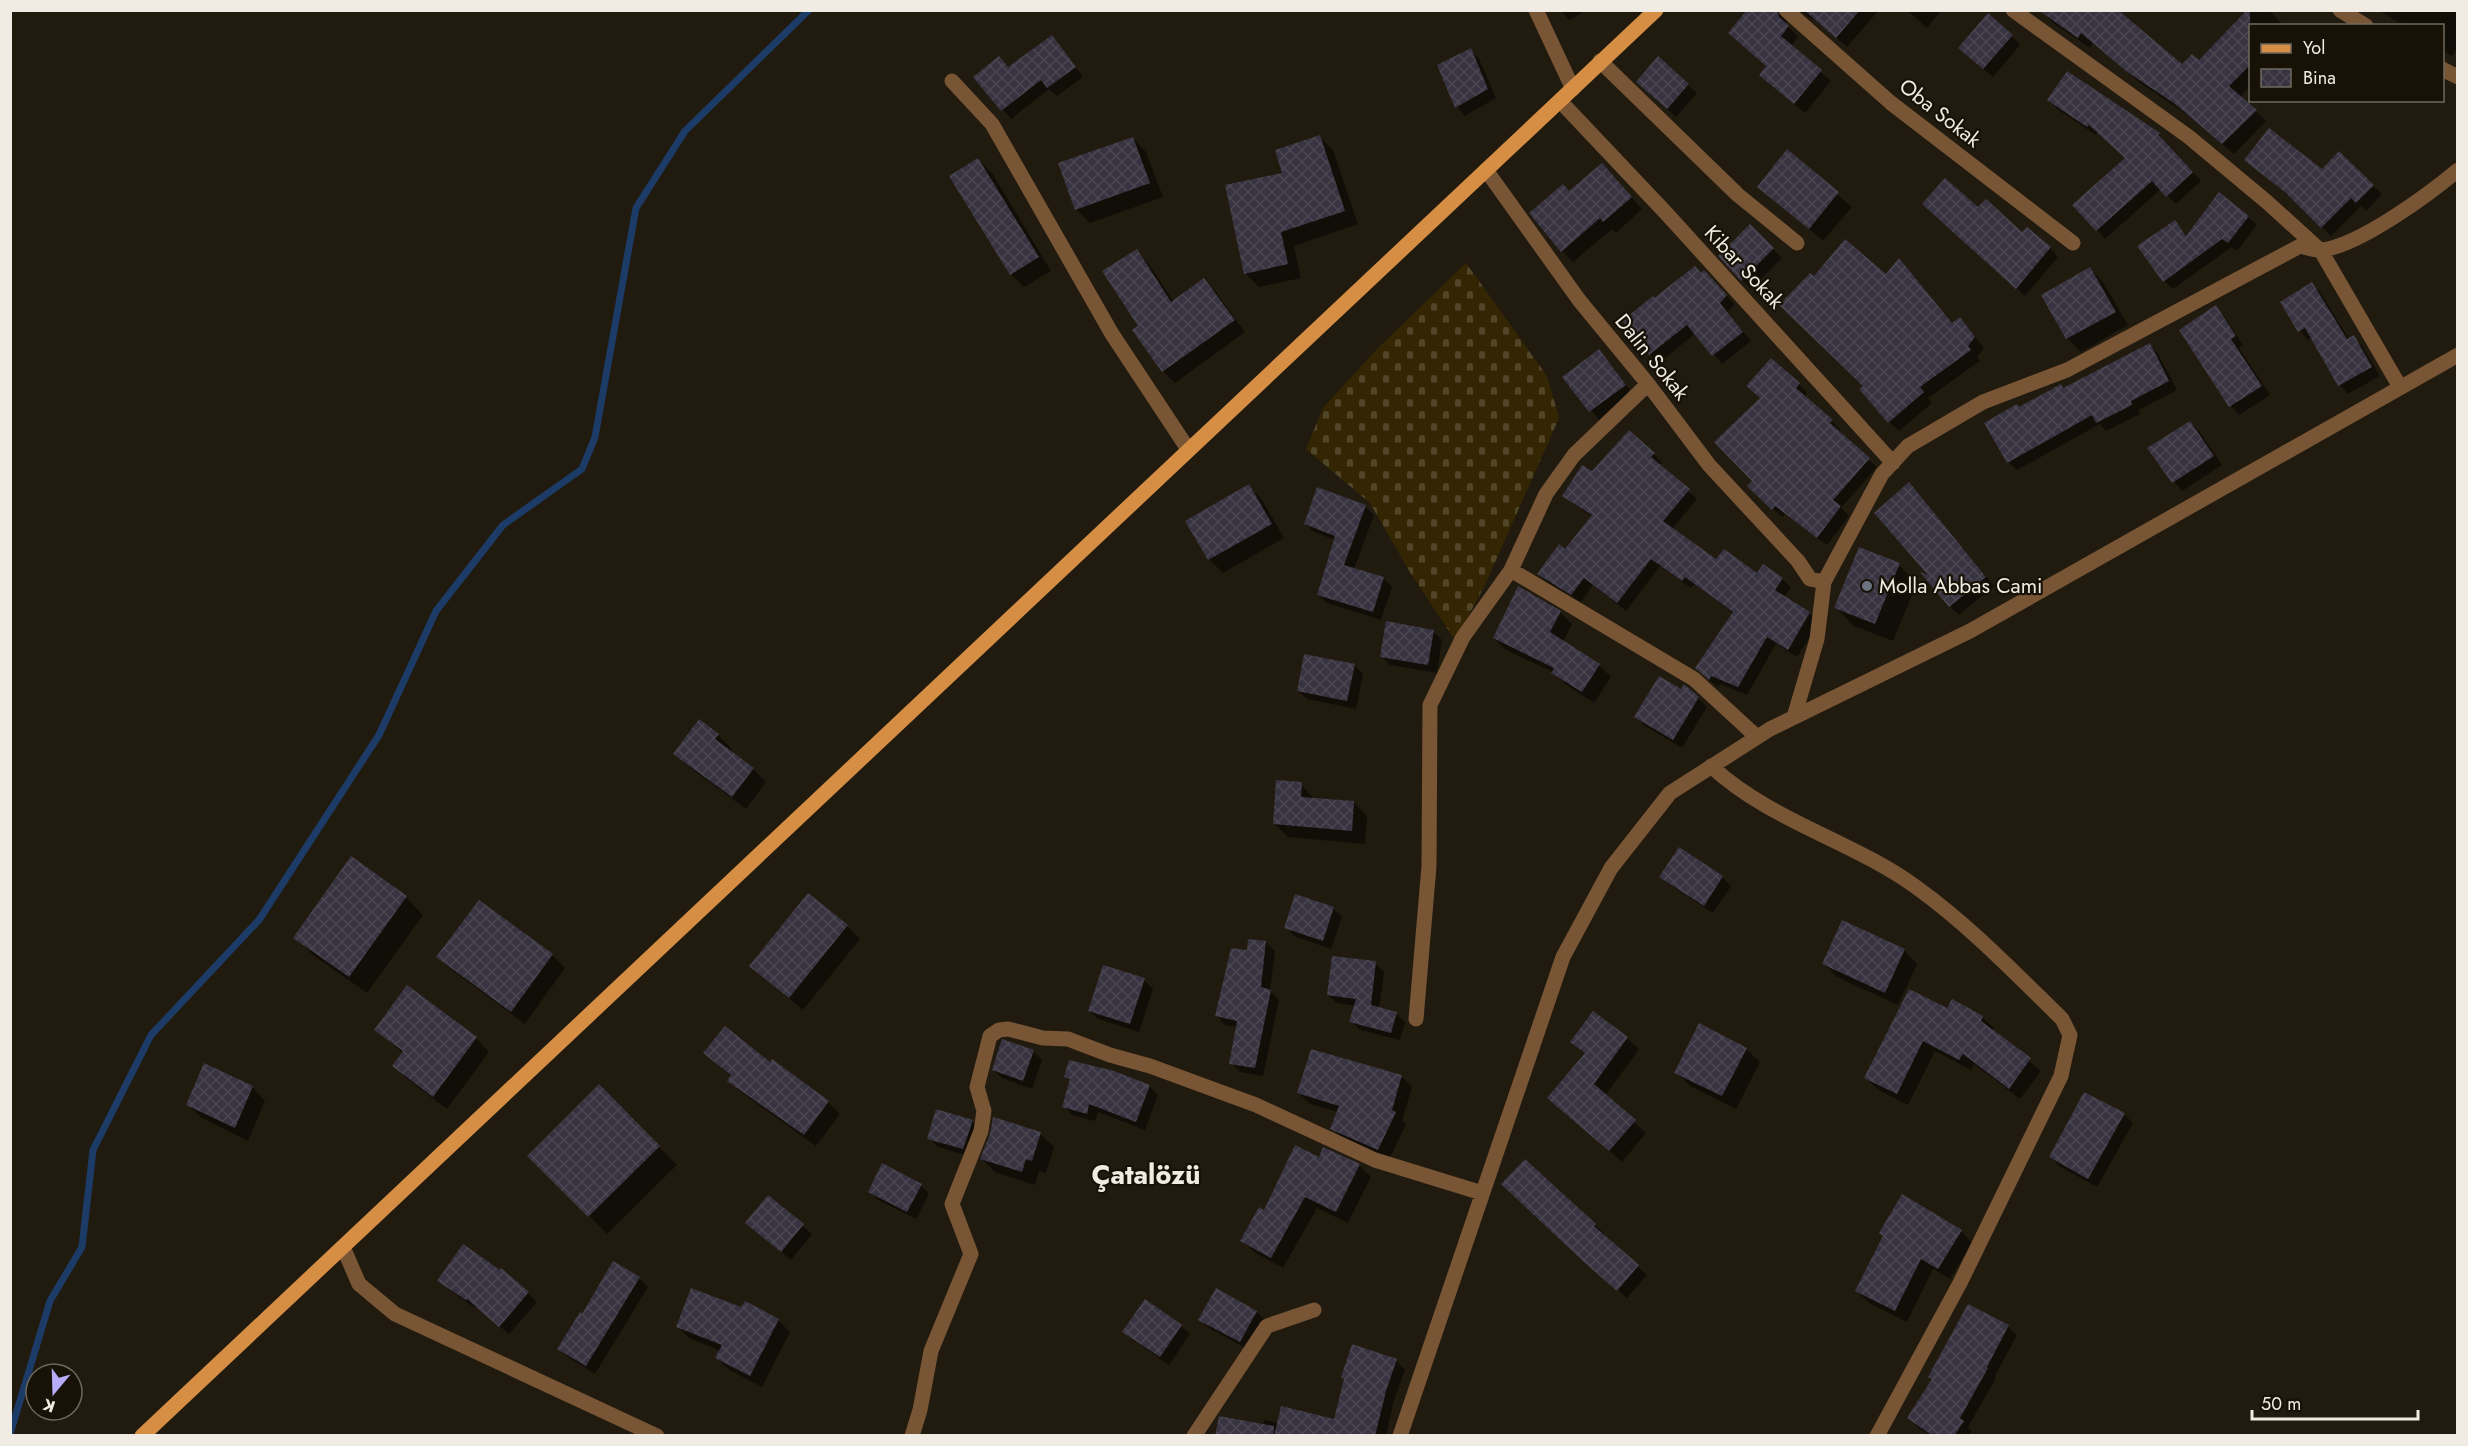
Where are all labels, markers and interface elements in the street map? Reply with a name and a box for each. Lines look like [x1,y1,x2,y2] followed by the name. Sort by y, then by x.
[2249,24,2444,102] legend
[2303,35,2325,61] text: Yol
[2303,65,2336,91] text: Bina
[1893,71,1988,155] street label: Oba Sokak
[1697,219,1791,316] street label: Kibar Sokak
[1608,307,1697,407] street label: Dalin Sokak
[1879,571,2043,601] place label: Molla Abbas Cami
[1860,579,1874,593] marker: Molla Abbas Cami
[1091,1155,1201,1194] district label: Çatalözü
[24,1362,84,1422] north arrow
[2252,1383,2418,1421] scale bar
[2261,1391,2301,1417] text: 50 m
[39,1393,58,1418] text: K

